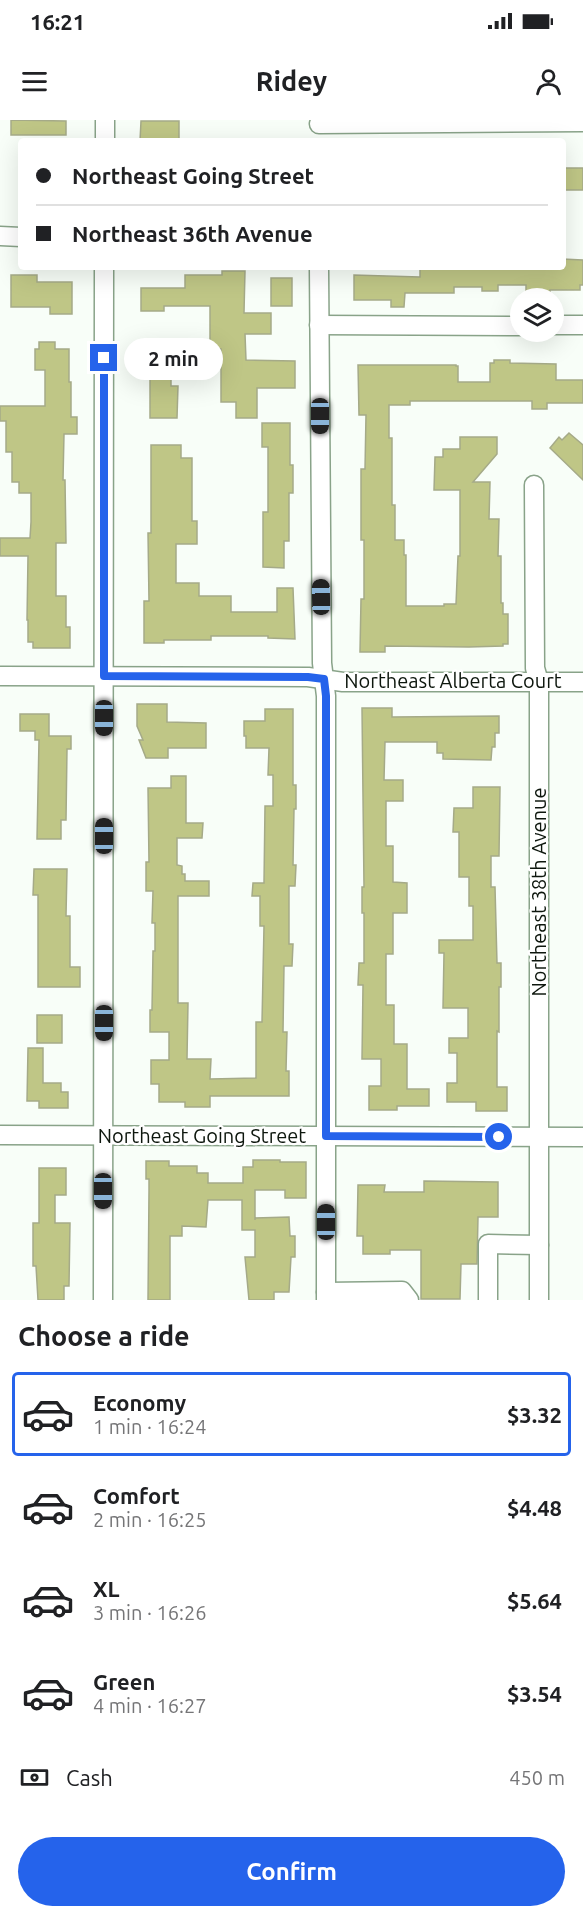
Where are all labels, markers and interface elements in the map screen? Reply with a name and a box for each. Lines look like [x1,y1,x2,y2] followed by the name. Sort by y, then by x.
[30,9,85,34] text: 16:21
[18,65,51,98] icon: menu
[532,65,565,98] icon: person
[256,66,327,96] text: Ridey
[72,163,314,188] text: Northeast Going Street
[72,221,313,246] text: Northeast 36th Avenue
[510,288,564,342] map controls
[510,288,564,342] button: layers
[125,337,224,379] callout: 2 min
[90,344,117,371] route end
[148,347,199,370] text: 2 min
[311,398,329,434] car
[312,579,330,615] car
[344,669,562,692] street label: Northeast Alberta Court
[95,700,113,736] car
[527,787,550,997] street label: Northeast 38th Avenue
[95,818,113,854] car
[95,1005,113,1041] car
[485,1123,512,1150] route start
[98,1124,306,1147] street label: Northeast Going Street
[94,1173,112,1209] car
[317,1204,335,1240] car
[18,1321,190,1351] text: Choose a ride
[21,1387,75,1441] icon: car
[93,1390,186,1415] text: Economy
[507,1402,562,1427] text: $3.32
[93,1415,207,1438] text: 1 min · 16:24
[21,1480,75,1534] icon: car
[93,1483,180,1508] text: Comfort
[507,1495,562,1520] text: $4.48
[93,1508,207,1531] text: 2 min · 16:25
[21,1573,75,1627] icon: car
[93,1576,120,1601] text: XL
[507,1588,562,1613] text: $5.64
[93,1601,207,1624] text: 3 min · 16:26
[21,1666,75,1720] icon: car
[93,1669,155,1694] text: Green
[507,1681,562,1706] text: $3.54
[93,1694,207,1717] text: 4 min · 16:27
[18,1761,51,1794] icon: cash
[66,1765,113,1790] text: Cash
[509,1766,565,1789] text: 450 m
[18,1837,565,1906] button: Confirm

